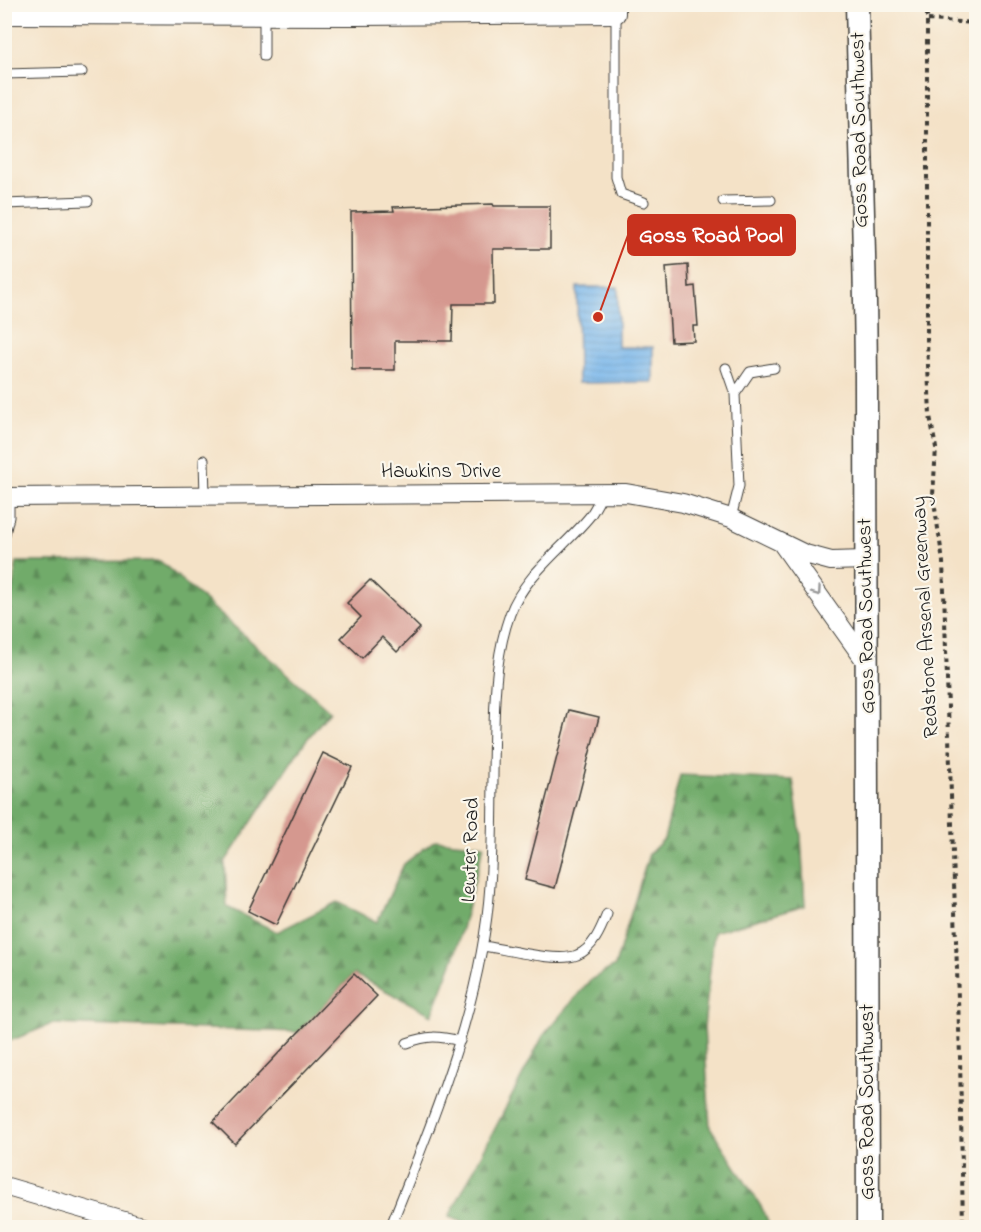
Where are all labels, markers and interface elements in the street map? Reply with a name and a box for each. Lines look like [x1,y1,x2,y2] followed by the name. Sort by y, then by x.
[843,32,877,228] street label: Goss Road Southwest
[628,215,795,255] callout: Goss Road Pool
[639,221,783,253] text: Goss Road Pool
[381,457,502,487] street label: Hawkins Drive
[905,495,949,739] street label: Redstone Arsenal Greenway
[850,518,884,714] street label: Goss Road Southwest
[810,586,821,597] one-way arrow
[454,797,488,903] street label: Lewter Road
[853,1004,883,1200] street label: Goss Road Southwest

